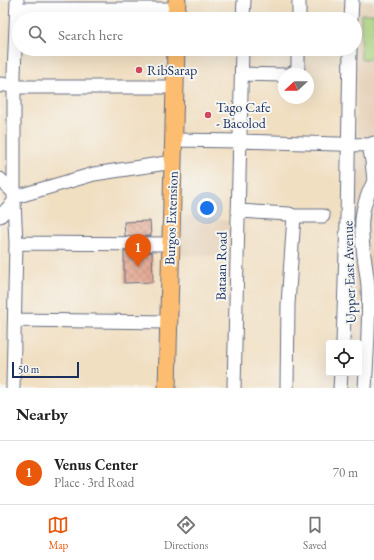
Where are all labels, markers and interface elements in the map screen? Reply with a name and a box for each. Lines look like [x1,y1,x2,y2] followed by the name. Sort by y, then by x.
[12,12,362,56] search box
[26,23,48,45] icon: search
[58,25,123,44] text: Search here
[147,61,197,79] place label: RibSarap
[134,65,144,75] marker: RibSarap
[278,68,314,104] north arrow
[216,98,271,132] place label: Tago Cafe - Bacolod
[203,110,213,120] marker: Tago Cafe - Bacolod
[160,170,182,265] street label: Burgos Extension
[197,198,217,218] your location
[338,220,360,324] street label: Upper East Avenue
[211,231,231,301] street label: Bataan Road
[125,234,151,267] pin: 1
[326,340,362,376] map controls
[326,340,362,376] button: locate
[12,360,79,379] scale bar
[18,362,39,376] text: 50 m
[16,403,68,425] text: Nearby
[54,455,138,474] text: Venus Center
[26,464,32,481] text: 1
[333,464,358,481] text: 70 m
[54,474,134,491] text: Place · 3rd Road
[47,514,69,552] tab: Map
[164,514,208,552] tab: Directions
[303,514,327,552] tab: Saved

